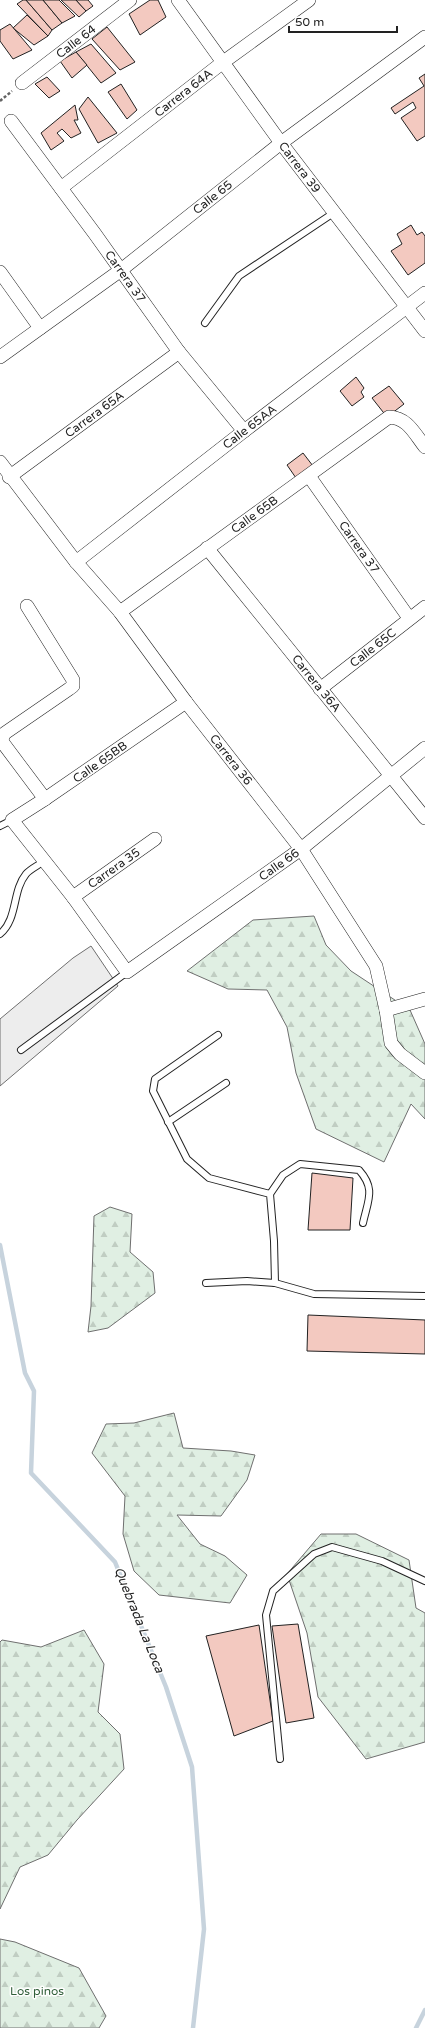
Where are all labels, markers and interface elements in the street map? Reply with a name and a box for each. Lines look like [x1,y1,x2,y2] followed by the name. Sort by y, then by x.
[289,8,397,34] scale bar
[295,15,324,29] text: 50 m
[53,22,99,61] street label: Calle 64
[152,66,215,120] street label: Carrera 64A
[276,139,324,196] street label: Carrera 39
[190,177,235,217] street label: Calle 65
[102,248,149,305] street label: Carrera 37
[62,388,127,440] street label: Carrera 65A
[220,402,279,452] street label: Calle 65AA
[228,493,281,536] street label: Calle 65B
[336,518,382,576] street label: Carrera 37
[347,625,399,670] street label: Calle 65C
[289,652,344,715] street label: Carrera 36A
[207,732,255,788] street label: Carrera 36
[70,738,130,786] street label: Calle 65BB
[85,845,143,891] street label: Carrera 35
[256,846,302,884] street label: Calle 66
[110,1565,168,1676] water label: Quebrada La Loca
[10,1984,64,1998] park label: Los pinos

